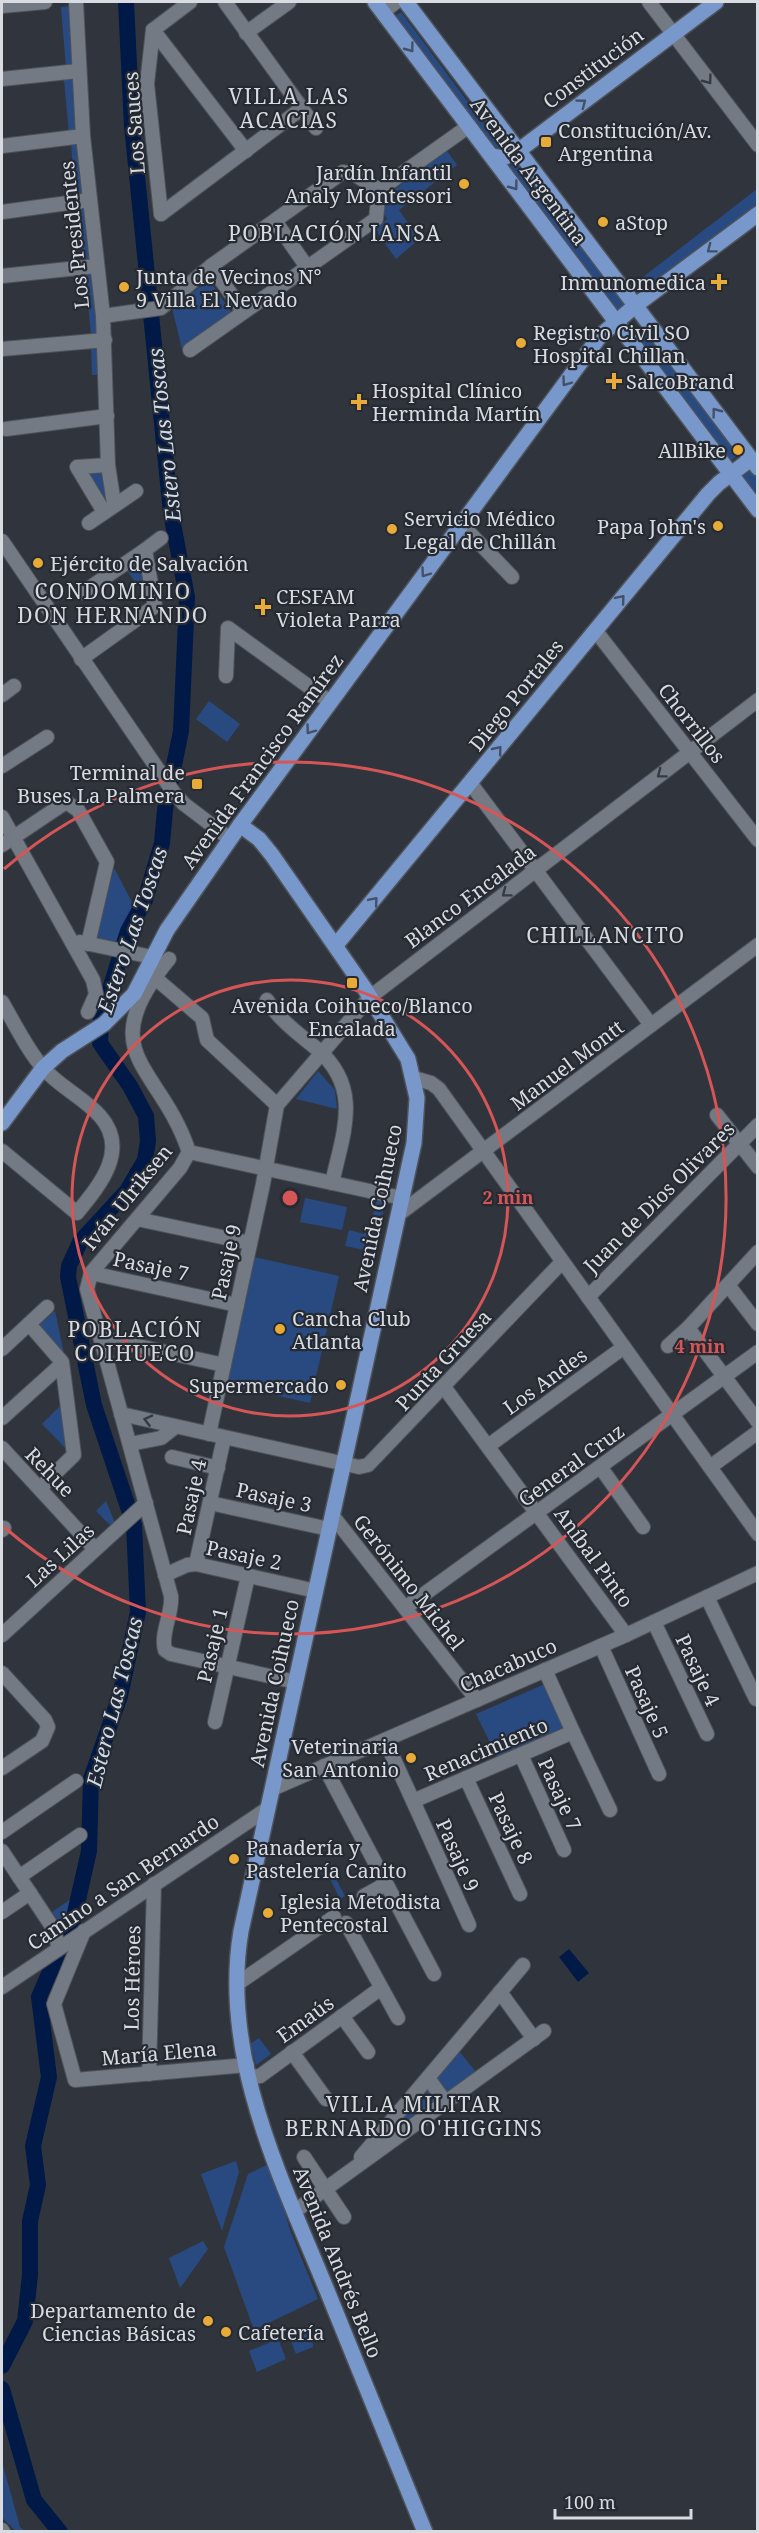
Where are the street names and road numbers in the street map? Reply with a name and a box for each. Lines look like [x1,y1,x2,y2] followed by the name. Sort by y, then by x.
[537,21,649,115] street label: Constitución
[117,71,151,175] street label: Los Sauces
[464,92,594,250] street label: Avenida Argentina
[53,160,95,310] street label: Los Presidentes
[463,634,569,756] street label: Diego Portales
[175,648,349,874] street label: Avenida Francisco Ramírez
[652,677,732,769] street label: Chorrillos
[399,838,541,954] street label: Blanco Encalada
[505,1014,629,1116] street label: Manuel Montt
[577,1116,740,1279] street label: Juan de Dios Olivares
[346,1122,408,1294] street label: Avenida Coihueco
[76,1138,178,1256] street label: Iván Ulriksen
[205,1222,247,1302] street label: Pasaje 9
[111,1245,191,1287] street label: Pasaje 7
[389,1304,497,1416] street label: Punta Gruesa
[498,1342,592,1420] street label: Los Andes
[513,1417,629,1513] street label: General Cruz
[19,1441,81,1503] street label: Rehue
[170,1457,212,1537] street label: Pasaje 4
[234,1476,314,1518] street label: Pasaje 3
[548,1501,640,1613] street label: Aníbal Pinto
[347,1508,471,1656] street label: Gerónimo Michel
[20,1517,100,1593] street label: Las Lilas
[204,1534,284,1576] street label: Pasaje 2
[243,1597,305,1769] street label: Avenida Coihueco
[190,1605,234,1685] street label: Pasaje 1
[670,1630,726,1710] street label: Pasaje 4
[455,1632,561,1698] street label: Chacabuco
[619,1661,675,1743] street label: Pasaje 5
[420,1711,552,1787] street label: Renacimiento
[532,1753,588,1835] street label: Pasaje 7
[483,1788,539,1868] street label: Pasaje 8
[22,1808,224,1956] street label: Camino a San Bernardo
[430,1814,486,1896] street label: Pasaje 9
[118,1925,146,2031] street label: Los Héroes
[271,1989,339,2049] street label: Emaús
[100,2035,218,2071] street label: María Elena
[287,2162,389,2362] street label: Avenida Andrés Bello

